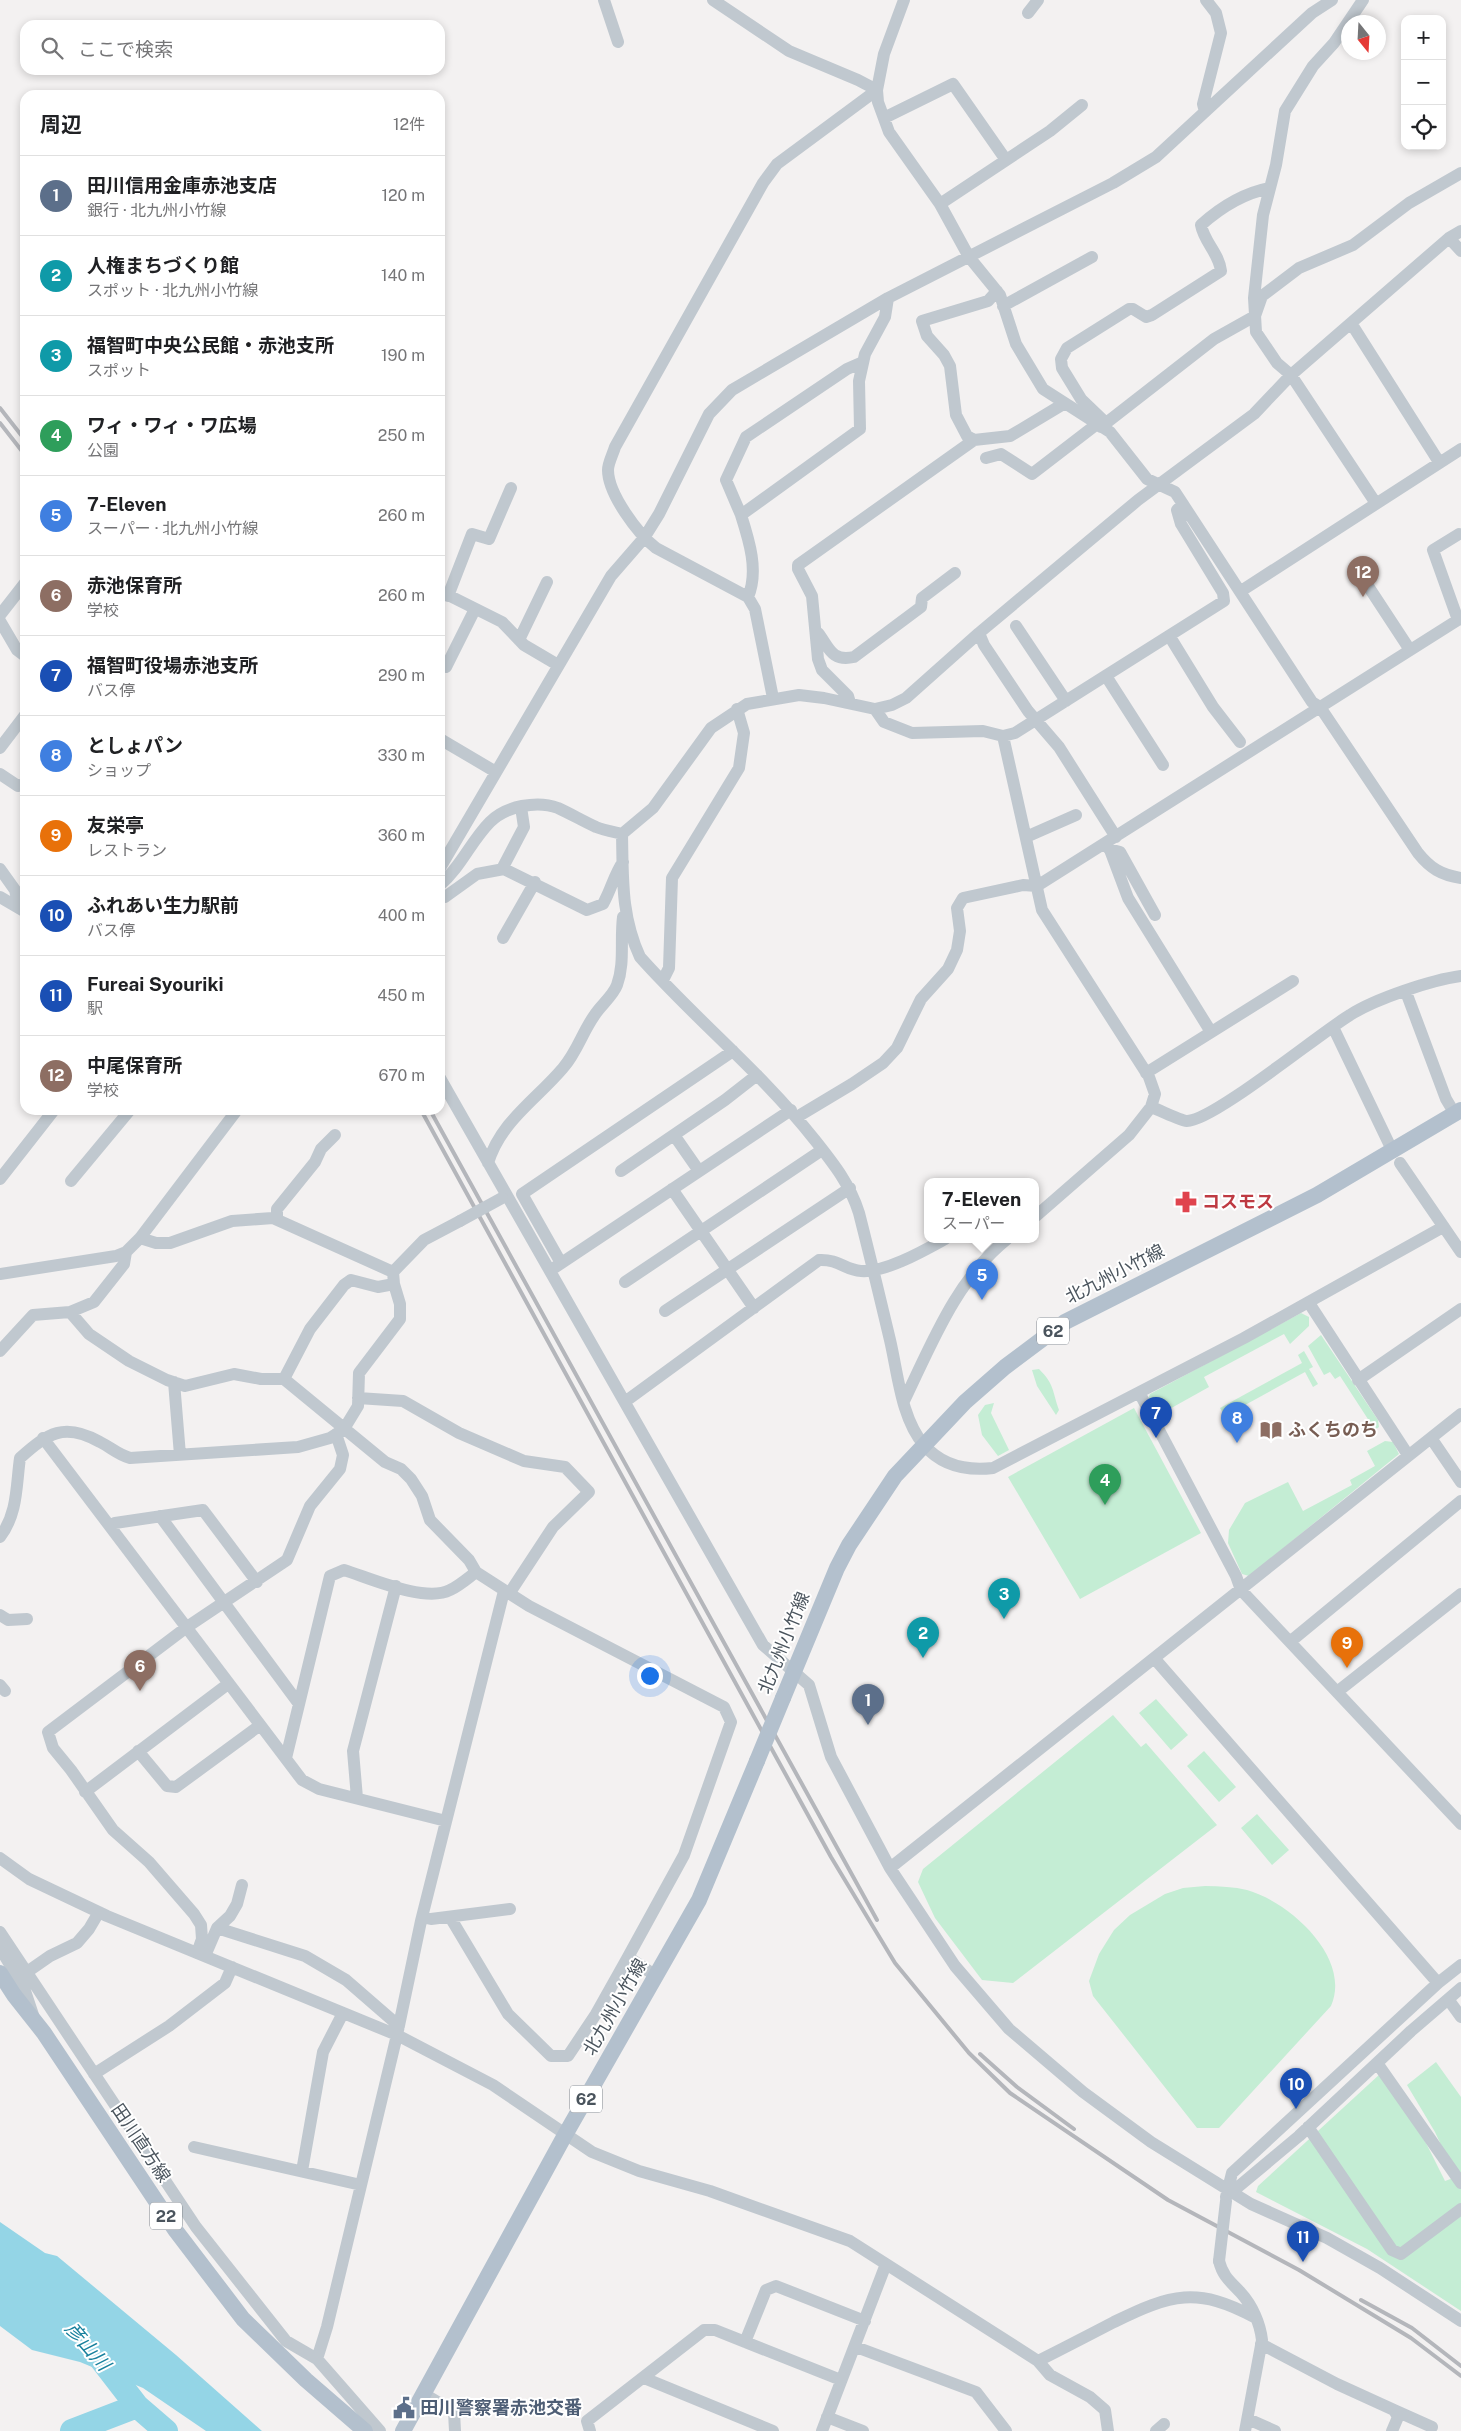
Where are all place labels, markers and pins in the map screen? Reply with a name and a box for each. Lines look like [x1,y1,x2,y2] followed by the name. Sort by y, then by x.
[1347,556,1379,597] pin: 12
[1173,1189,1199,1215] pharmacy icon: コスモス
[1202,1191,1274,1212] place label: コスモス
[966,1259,998,1300] pin: 5
[1140,1397,1172,1438] pin: 7
[1221,1402,1253,1443] pin: 8
[1258,1417,1284,1443] library icon: ふくちのち
[1288,1419,1378,1440] place label: ふくちのち
[1089,1464,1121,1505] pin: 4
[988,1578,1020,1619] pin: 3
[907,1617,939,1658] pin: 2
[1331,1627,1363,1668] pin: 9
[124,1650,156,1691] pin: 6
[852,1684,884,1725] pin: 1
[1280,2068,1312,2109] pin: 10
[1287,2221,1319,2262] pin: 11
[391,2395,417,2421] public building icon: 田川警察署赤池交番
[420,2397,582,2418] place label: 田川警察署赤池交番

